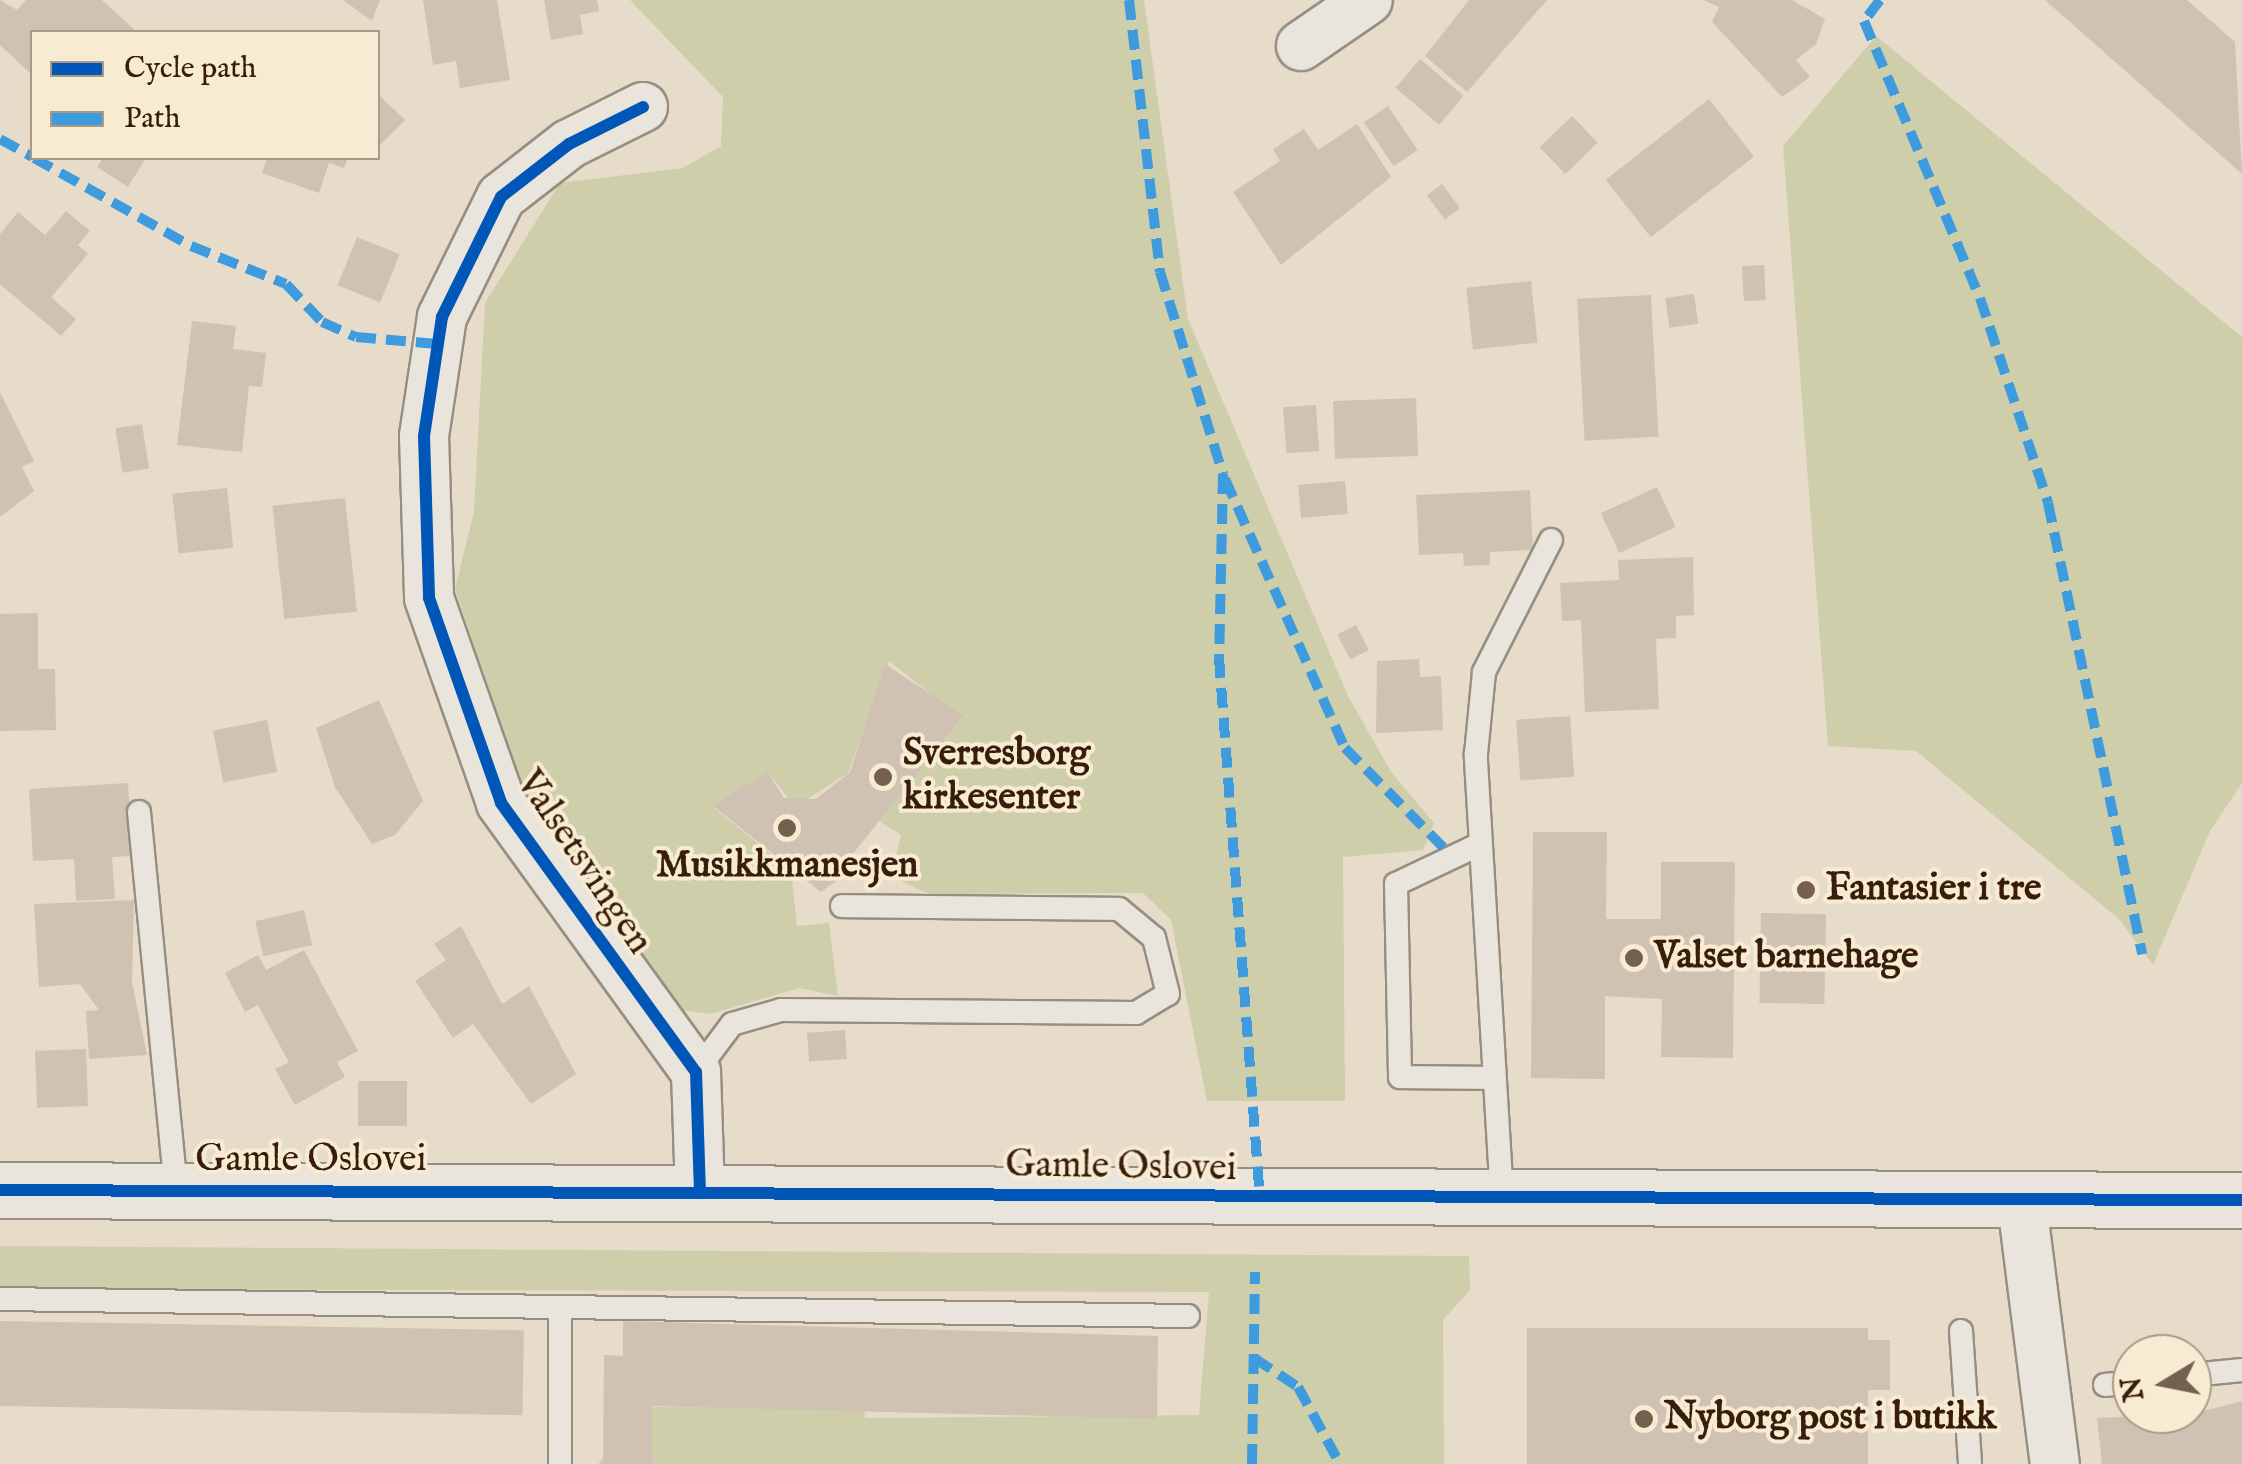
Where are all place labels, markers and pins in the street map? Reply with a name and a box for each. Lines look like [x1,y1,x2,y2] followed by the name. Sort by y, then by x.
[903,732,1090,822] place label: Sverresborg kirkesenter
[872,766,894,788] marker: Sverresborg kirkesenter
[776,817,798,839] marker: Musikkmanesjen
[656,844,918,890] place label: Musikkmanesjen
[1826,867,2042,913] place label: Fantasier i tre
[1795,879,1817,901] marker: Fantasier i tre
[1654,935,1918,981] place label: Valset barnehage
[1623,947,1645,969] marker: Valset barnehage
[1664,1396,1996,1442] place label: Nyborg post i butikk
[1633,1408,1655,1430] marker: Nyborg post i butikk

